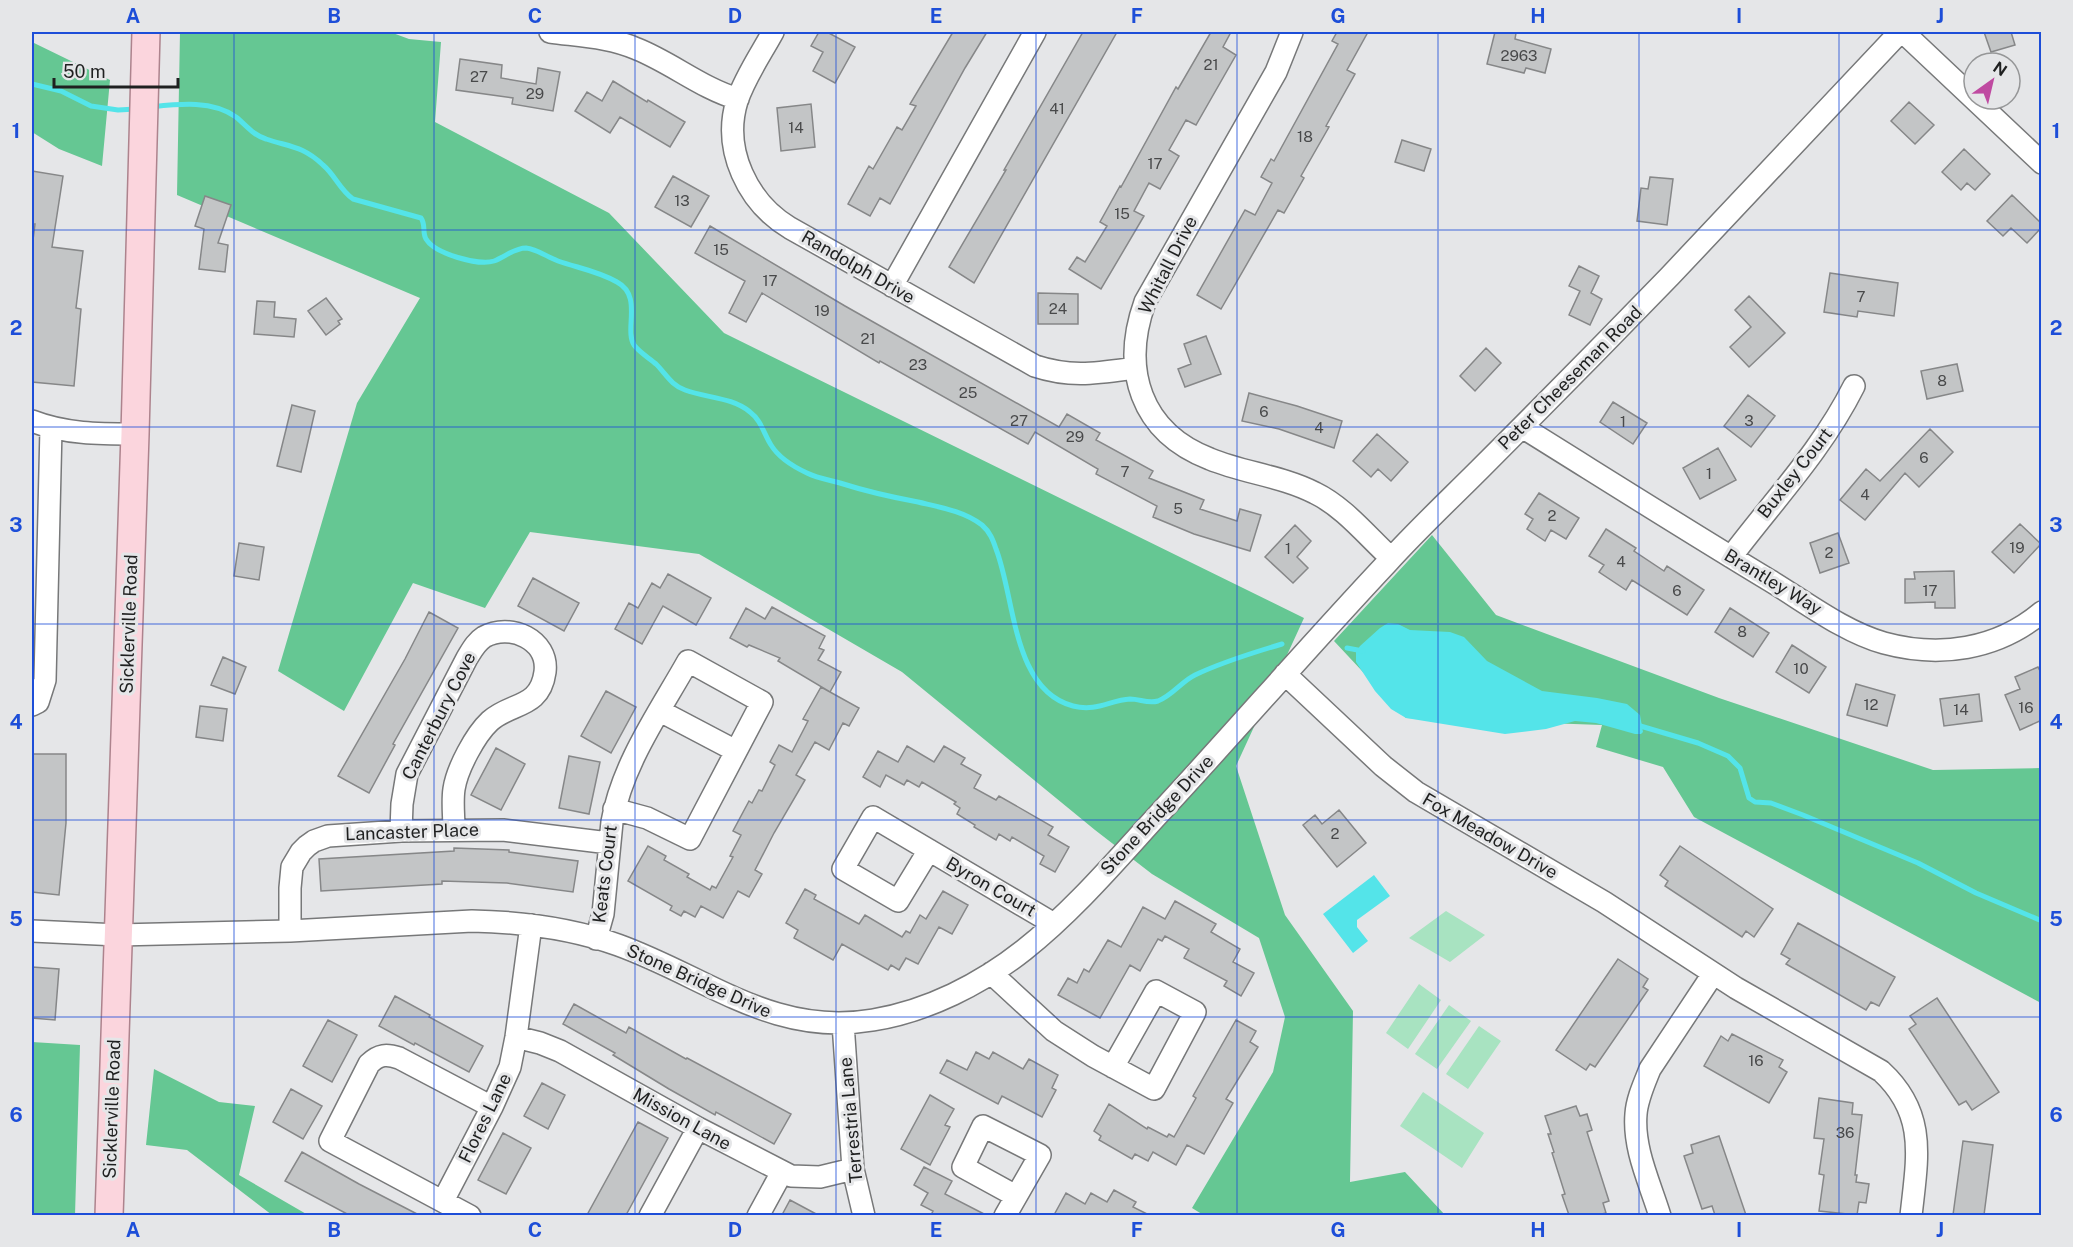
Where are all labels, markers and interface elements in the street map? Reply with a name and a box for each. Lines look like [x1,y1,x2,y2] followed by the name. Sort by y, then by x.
[126,4,140,28] text: A
[327,4,341,28] text: B
[528,4,542,28] text: C
[728,4,742,28] text: D
[930,4,942,28] text: E
[1131,4,1143,28] text: F
[1330,4,1346,28] text: G
[1530,4,1546,28] text: H
[1736,4,1742,28] text: I
[1936,4,1944,28] text: J
[1501,47,1537,64] house number: 2963
[54,51,178,89] scale bar
[1962,51,2022,111] north arrow
[1203,56,1219,73] house number: 21
[1990,58,2011,80] text: N
[63,61,106,82] text: 50 m
[470,68,488,85] house number: 27
[526,85,544,102] house number: 29
[1049,100,1065,117] house number: 41
[12,119,20,143] text: 1
[788,119,804,136] house number: 14
[2052,119,2060,143] text: 1
[1297,128,1313,145] house number: 18
[1147,155,1163,172] house number: 17
[674,192,690,209] house number: 13
[1114,205,1130,222] house number: 15
[1134,212,1201,317] street label: Whitall Drive
[798,226,919,307] street label: Randolph Drive
[713,241,729,258] house number: 15
[762,272,778,289] house number: 17
[1856,288,1866,305] house number: 7
[1049,300,1067,317] house number: 24
[1493,301,1646,454] street label: Peter Cheeseman Road
[814,302,830,319] house number: 19
[10,316,22,340] text: 2
[2050,316,2062,340] text: 2
[860,330,876,347] house number: 21
[909,356,927,373] house number: 23
[1937,372,1947,389] house number: 8
[959,384,977,401] house number: 25
[1259,403,1269,420] house number: 6
[1010,412,1028,429] house number: 27
[1744,412,1754,429] house number: 3
[1620,413,1626,430] house number: 1
[1314,419,1324,436] house number: 4
[1753,423,1836,522] street label: Buxley Court
[1066,428,1084,445] house number: 29
[1919,449,1929,466] house number: 6
[1120,463,1130,480] house number: 7
[1706,465,1712,482] house number: 1
[1860,486,1870,503] house number: 4
[1173,500,1183,517] house number: 5
[1548,507,1557,524] house number: 2
[9,513,23,537] text: 3
[2049,513,2063,537] text: 3
[2009,539,2025,556] house number: 19
[1285,540,1291,557] house number: 1
[1721,544,1826,619] street label: Brantley Way
[1825,544,1834,561] house number: 2
[1616,553,1626,570] house number: 4
[116,554,141,694] street label: Sicklerville Road
[1672,582,1682,599] house number: 6
[1922,582,1938,599] house number: 17
[1737,623,1747,640] house number: 8
[397,649,480,783] street label: Canterbury Cove
[1793,660,1809,677] house number: 10
[1863,696,1879,713] house number: 12
[2018,699,2034,716] house number: 16
[1953,701,1969,718] house number: 14
[9,710,23,734] text: 4
[2049,710,2063,734] text: 4
[1096,750,1218,879] street label: Stone Bridge Drive
[1419,788,1562,883] street label: Fox Meadow Drive
[345,819,479,844] street label: Lancaster Place
[588,824,621,924] street label: Keats Court
[1331,825,1340,842] house number: 2
[943,852,1040,921] street label: Byron Court
[9,907,23,931] text: 5
[2049,907,2063,931] text: 5
[624,939,775,1022] street label: Stone Bridge Drive
[99,1039,124,1179] street label: Sicklerville Road
[1748,1052,1764,1069] house number: 16
[835,1056,866,1184] street label: Terrestria Lane
[454,1070,515,1166] street label: Flores Lane
[630,1083,735,1154] street label: Mission Lane
[9,1103,23,1127] text: 6
[2049,1103,2063,1127] text: 6
[1836,1124,1854,1141] house number: 36
[126,1218,140,1242] text: A
[327,1218,341,1242] text: B
[528,1218,542,1242] text: C
[728,1218,742,1242] text: D
[930,1218,942,1242] text: E
[1131,1218,1143,1242] text: F
[1330,1218,1346,1242] text: G
[1530,1218,1546,1242] text: H
[1736,1218,1742,1242] text: I
[1936,1218,1944,1242] text: J

